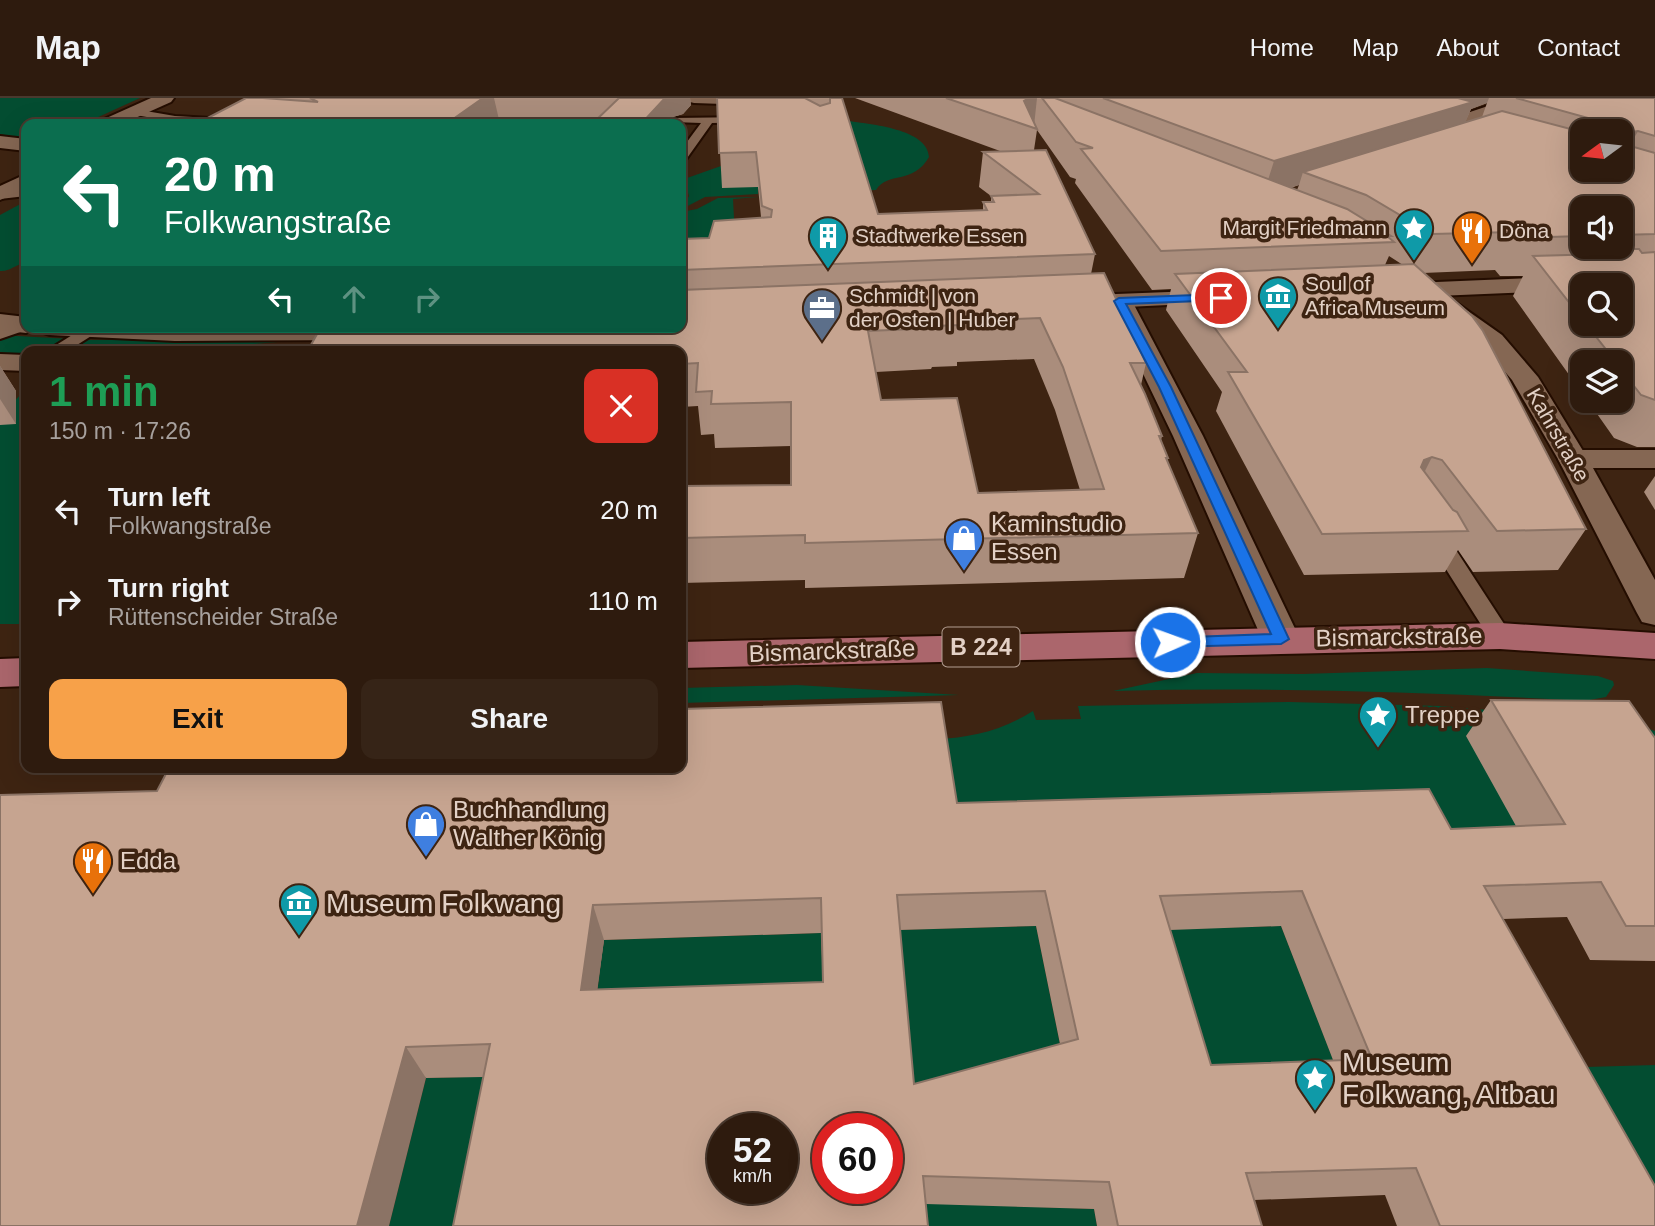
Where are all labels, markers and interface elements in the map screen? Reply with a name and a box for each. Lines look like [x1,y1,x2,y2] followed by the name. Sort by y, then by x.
[35,29,101,66] text: Map
[1250,34,1314,61] text: Home
[1352,34,1399,61] text: Map
[1437,34,1499,61] text: About
[1537,34,1620,61] text: Contact
[1570,119,1633,182] north arrow
[1570,119,1633,413] map controls
[49,147,140,238] icon: left
[164,147,276,201] text: 20 m
[1570,196,1633,259] button: sound
[164,204,392,240] text: Folkwangstraße
[1393,207,1435,262] place icon: Margit Friedmann
[1451,210,1493,265] restaurant icon: Döna
[807,215,849,270] building icon: Stadtwerke Essen
[1222,216,1387,239] place label: Margit Friedmann
[1499,219,1550,242] place label: Döna
[855,224,1024,247] place label: Stadtwerke Essen
[1191,268,1251,328] pin
[1305,272,1445,319] place label: Soul of Africa Museum
[1570,273,1633,336] button: search
[1257,275,1299,330] museum icon: Soul of Africa Museum
[1202,279,1240,317] icon: arrive
[262,280,300,318] icon: left
[335,280,373,318] icon: ahead
[408,280,446,318] icon: right
[849,284,1016,331] place label: Schmidt | von der Osten | Huber
[801,287,843,342] office icon: Schmidt | von der Osten | Huber
[1570,350,1633,413] button: layers
[49,368,159,415] text: 1 min
[584,369,658,443] button: close
[1523,384,1594,485] street label: Kahrstraße
[49,418,191,444] text: 150 m · 17:26
[108,482,210,512] text: Turn left
[49,492,87,530] icon: left
[600,495,658,525] text: 20 m
[991,510,1123,565] place label: Kaminstudio Essen
[108,513,272,539] text: Folkwangstraße
[943,517,985,572] shop icon: Kaminstudio Essen
[108,573,229,603] text: Turn right
[49,583,87,621] icon: right
[588,586,658,616] text: 110 m
[108,604,338,630] text: Rüttenscheider Straße
[1133,605,1207,679] position arrow
[1315,622,1483,651] street label: Bismarckstraße
[942,628,1020,666] road number: B 224
[748,634,916,667] street label: Bismarckstraße
[49,679,347,759] button: Exit
[361,679,658,759] button: Share
[1357,694,1399,749] place icon: Treppe
[1405,701,1480,728] place label: Treppe
[453,796,606,851] place label: Buchhandlung Walther König
[405,803,447,858] shop icon: Buchhandlung Walther König
[72,840,114,895] restaurant icon: Edda
[120,847,177,874] place label: Edda
[278,882,320,937] museum icon: Museum Folkwang
[326,888,561,919] place label: Museum Folkwang
[1342,1047,1555,1110] place label: Museum Folkwang, Altbau
[1294,1057,1336,1112] place icon: Museum Folkwang, Altbau
[812,1113,903,1204] speed limit sign: 60
[733,1130,772,1169] text: 52
[733,1166,772,1186] text: km/h

